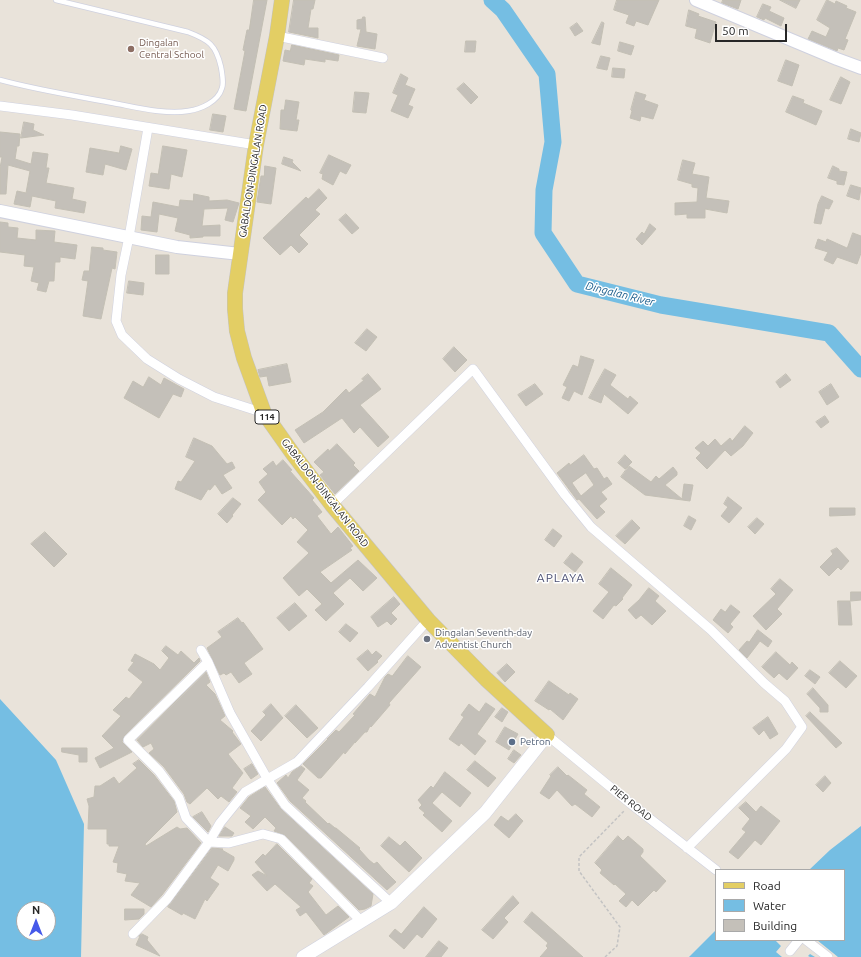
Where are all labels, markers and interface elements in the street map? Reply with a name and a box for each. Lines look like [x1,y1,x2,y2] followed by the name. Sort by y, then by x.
[717,16,789,42] scale bar
[722,24,749,37] text: 50 m
[139,37,204,60] place label: Dingalan Central School
[126,44,136,54] marker: Dingalan Central School
[237,104,269,238] street label: GABALDON-DINGALAN ROAD
[584,279,656,309] water label: Dingalan River
[255,410,279,424] road number: 114
[279,436,371,550] street label: GABALDON-DINGALAN ROAD
[537,571,585,585] district label: APLAYA
[435,627,532,650] place label: Dingalan Seventh-day Adventist Church
[422,634,432,644] marker: Dingalan Seventh-day Adventist Church
[520,736,551,748] place label: Petron
[507,737,517,747] marker: Petron
[608,783,654,823] street label: PIER ROAD
[715,869,845,941] legend
[753,879,781,892] text: Road
[753,899,786,912] text: Water
[16,901,56,941] north arrow
[32,904,40,916] text: N
[753,919,797,932] text: Building

